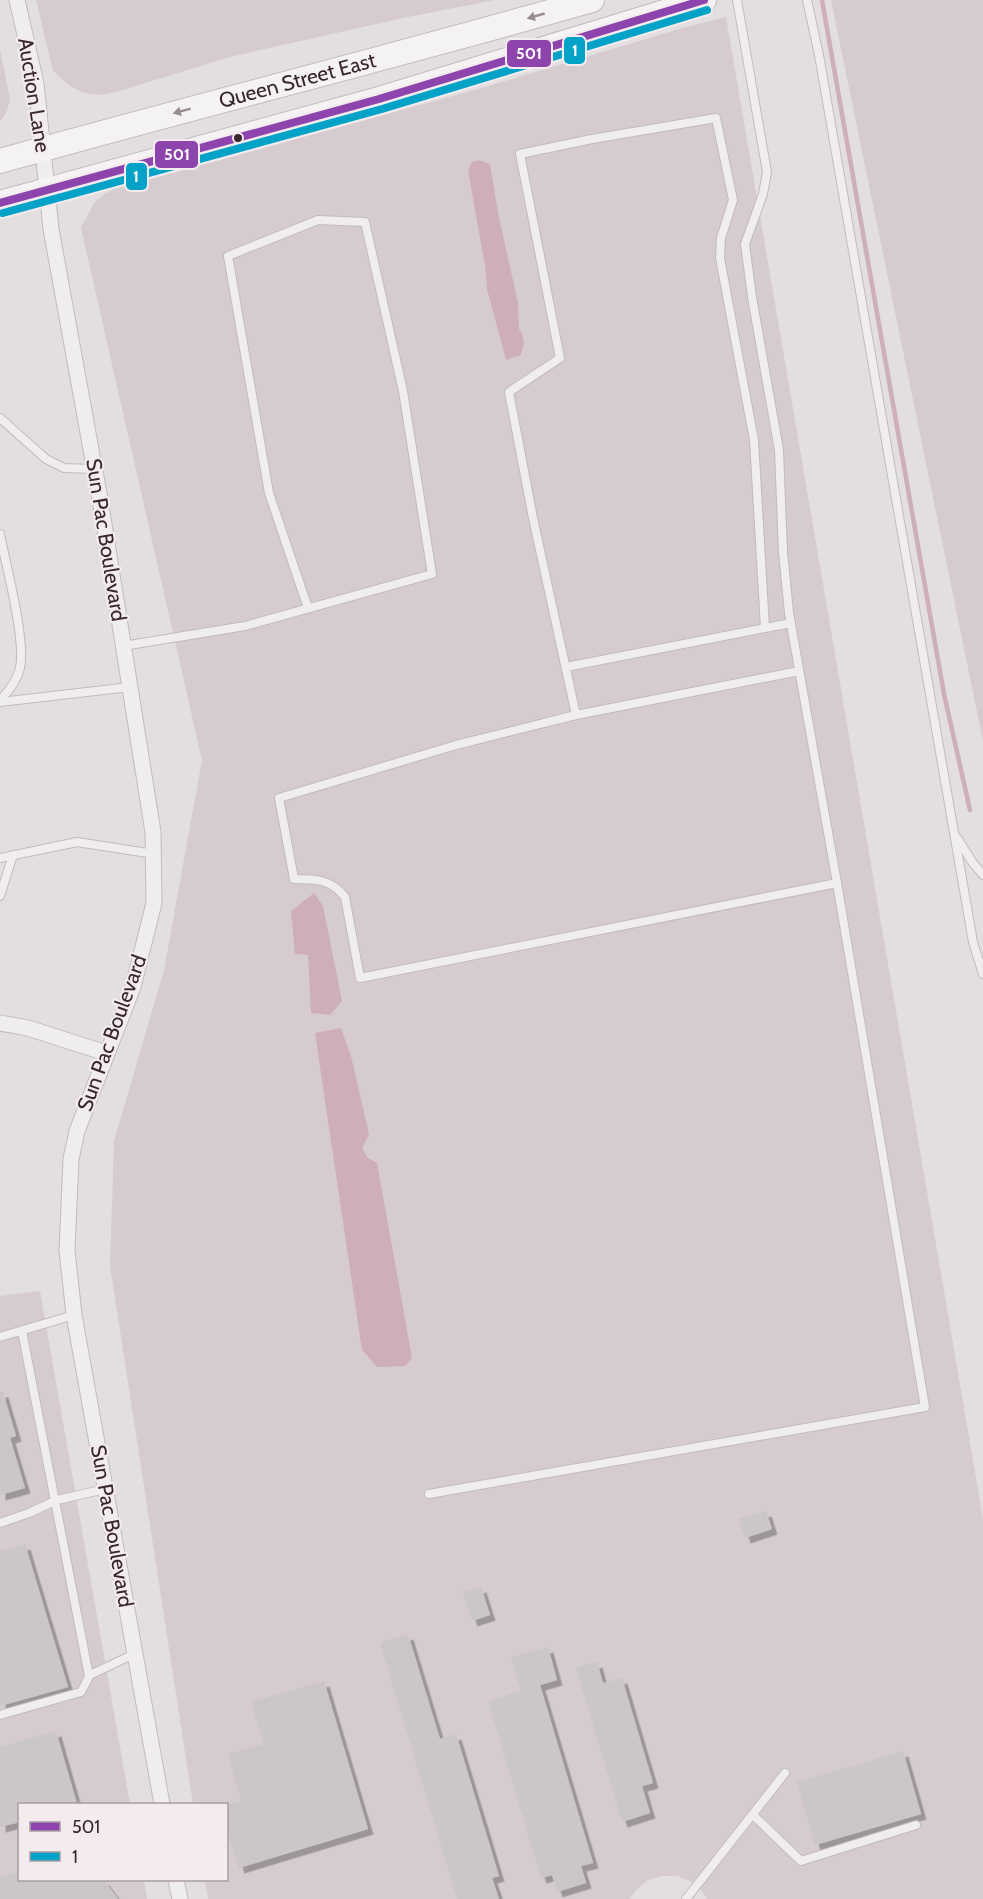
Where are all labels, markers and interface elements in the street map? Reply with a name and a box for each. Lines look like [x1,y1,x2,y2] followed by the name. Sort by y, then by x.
[527,12,545,21] one-way arrow
[13,36,56,154] street label: Auction Lane
[563,36,586,65] line badge: 1
[506,39,552,68] line badge: 501
[572,41,578,60] text: 1
[516,44,542,63] text: 501
[216,47,378,113] street label: Queen Street East
[173,107,191,116] one-way arrow
[232,132,244,144] unlabelled marker
[154,140,199,169] line badge: 501
[164,145,190,164] text: 501
[125,162,148,191] line badge: 1
[133,167,139,186] text: 1
[81,457,132,623] street label: Sun Pac Boulevard
[72,951,151,1114] street label: Sun Pac Boulevard
[86,1443,139,1609] street label: Sun Pac Boulevard
[18,1803,228,1881] legend
[72,1816,100,1838] text: 501
[72,1846,78,1868] text: 1

